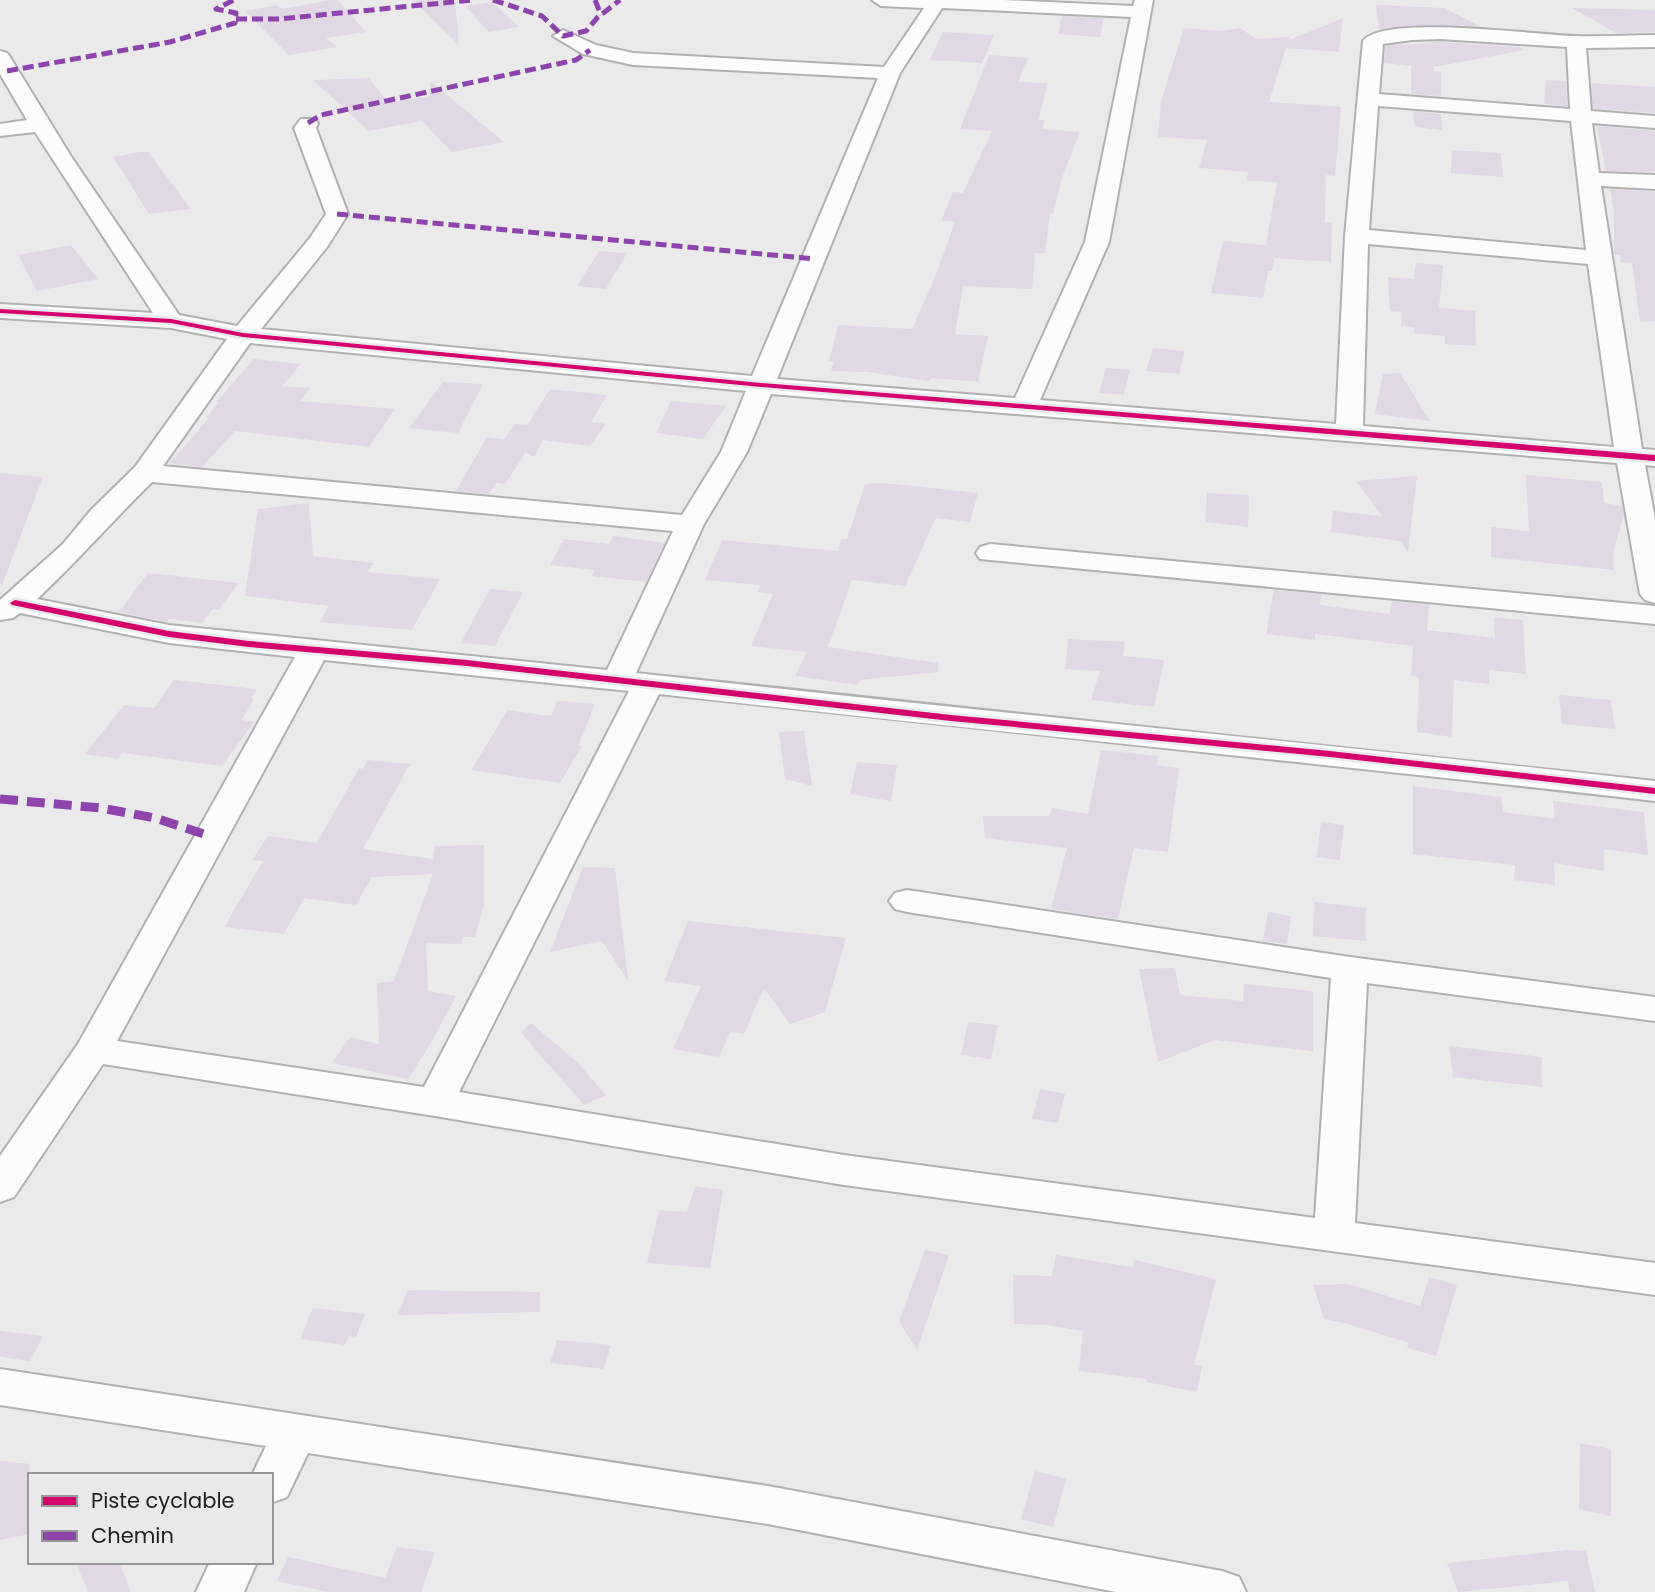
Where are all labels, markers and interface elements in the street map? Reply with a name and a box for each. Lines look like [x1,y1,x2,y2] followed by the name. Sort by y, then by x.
[28,1473,273,1564] legend
[91,1486,235,1515] text: Piste cyclable
[91,1521,174,1550] text: Chemin

